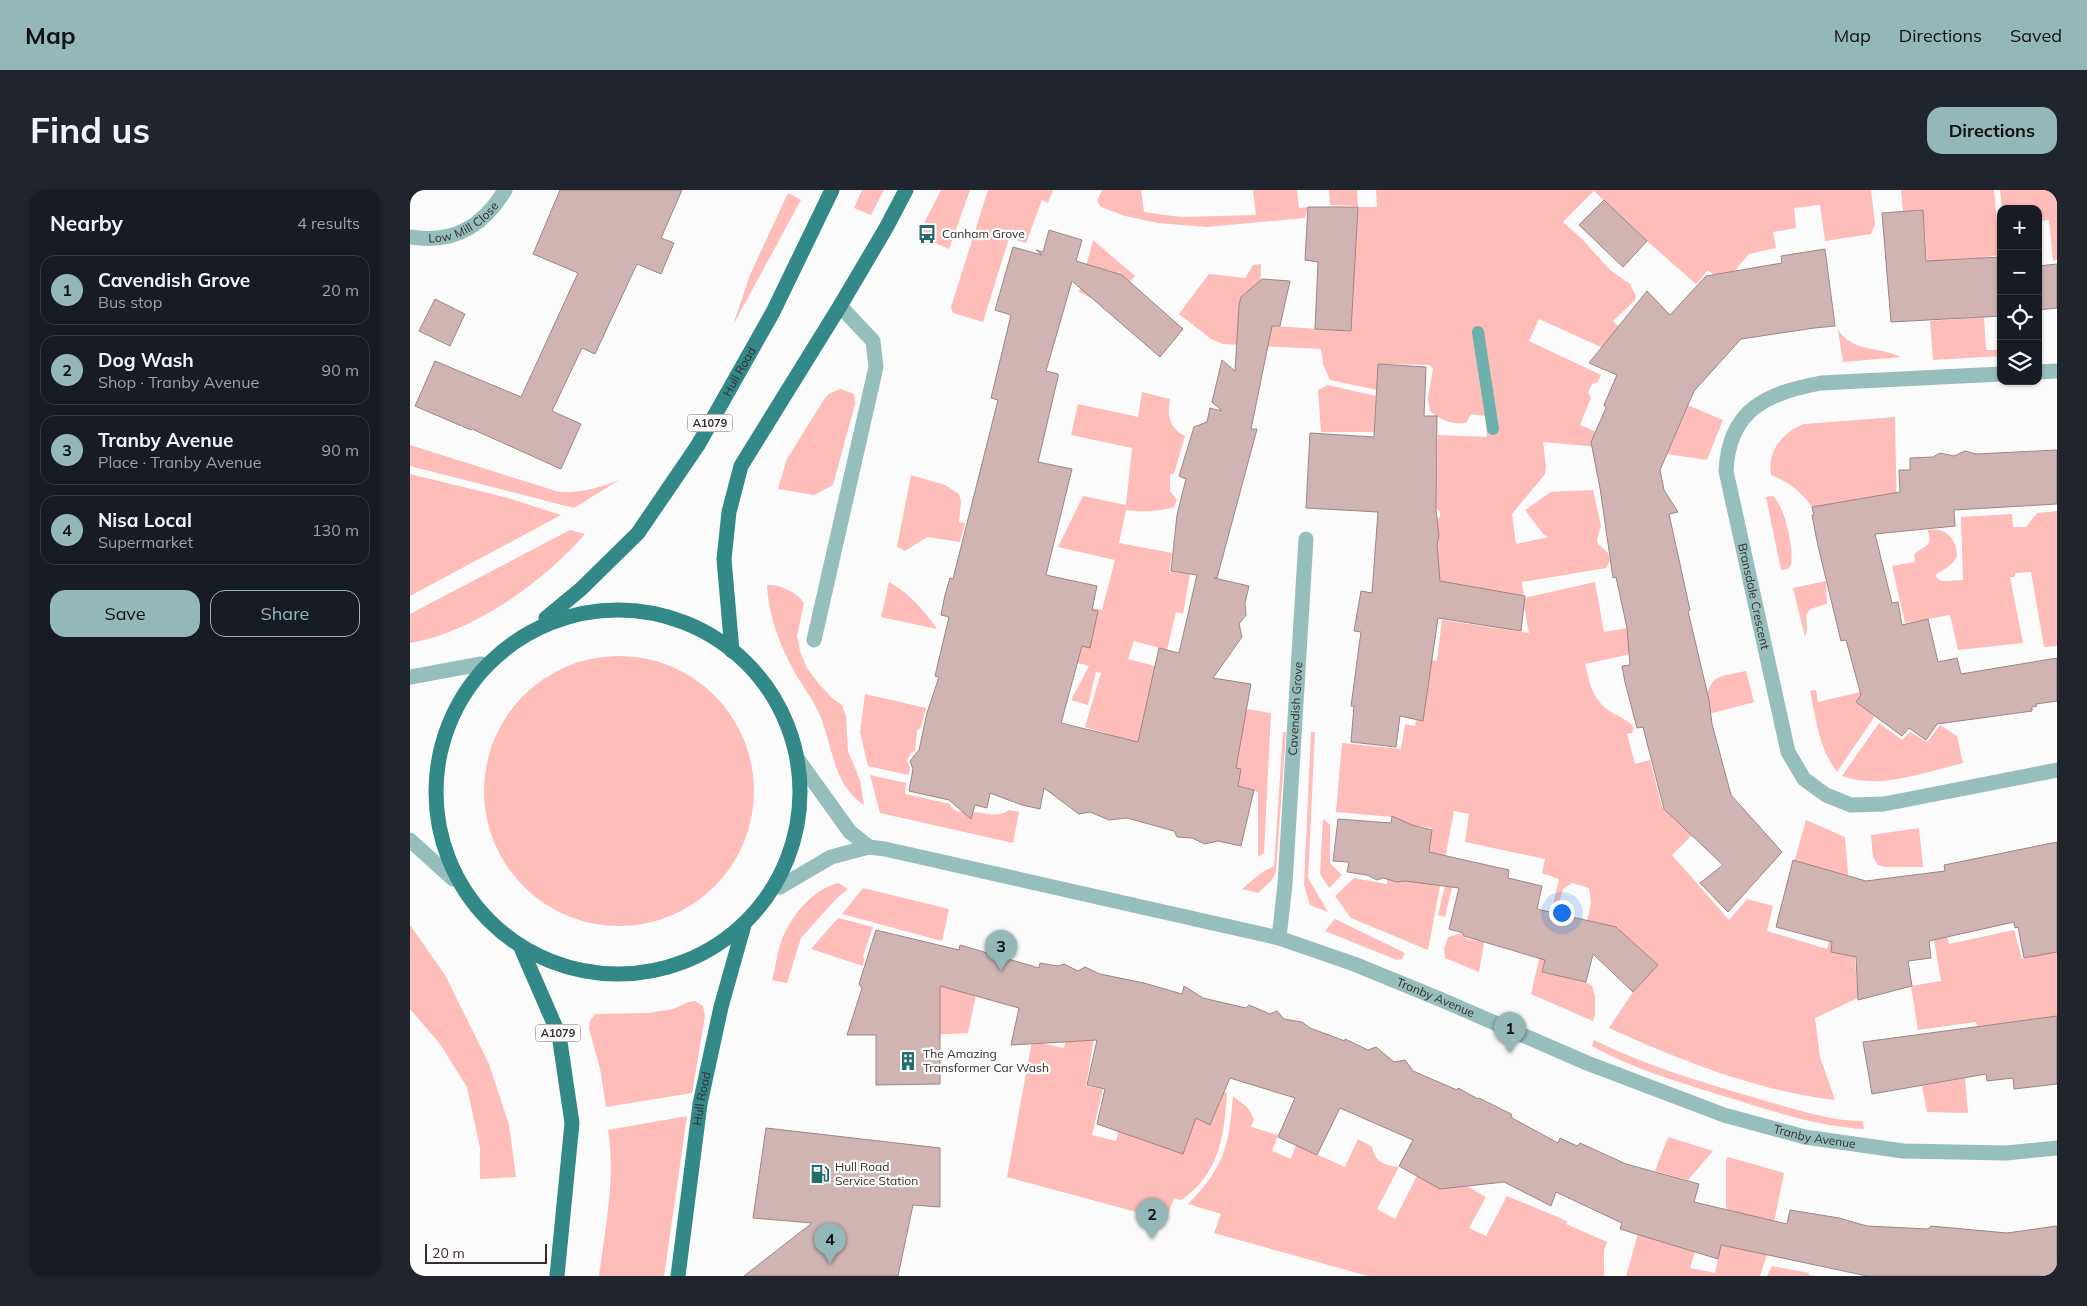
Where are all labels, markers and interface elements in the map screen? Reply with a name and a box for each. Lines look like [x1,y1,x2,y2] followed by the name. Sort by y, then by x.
[25,20,76,50] text: Map
[1834,24,1871,47] text: Map
[1899,24,1982,47] text: Directions
[2010,24,2062,47] text: Saved
[1927,107,2057,154] button: Directions
[30,108,150,152] text: Find us
[428,198,501,246] street label: Low Mill Close
[1997,205,2042,385] map controls
[1997,205,2042,250] button: +
[50,210,123,236] text: Nearby
[297,213,360,233] text: 4 results
[916,223,938,245] bus stop icon: Canham Grove
[942,226,1025,241] place label: Canham Grove
[1997,250,2042,295] button: −
[98,268,250,292] text: Cavendish Grove
[62,280,72,300] text: 1
[322,280,359,300] text: 20 m
[98,292,162,312] text: Bus stop
[1997,295,2042,340] button: locate
[1997,340,2042,385] button: layers
[719,344,759,399] street label: Hull Road
[98,348,194,372] text: Dog Wash
[62,360,72,380] text: 2
[322,360,359,380] text: 90 m
[98,372,259,392] text: Shop · Tranby Avenue
[688,414,732,432] road number: A1079
[98,428,233,452] text: Tranby Avenue
[62,440,72,460] text: 3
[322,440,359,460] text: 90 m
[98,452,261,472] text: Place · Tranby Avenue
[98,508,192,532] text: Nisa Local
[62,520,72,540] text: 4
[312,520,359,540] text: 130 m
[98,532,193,552] text: Supermarket
[1735,542,1773,651] street label: Bransdale Crescent
[50,590,200,637] button: Save
[210,590,360,637] button: Share
[1285,661,1306,756] street label: Cavendish Grove
[1549,900,1575,926] your location
[985,930,1017,971] pin: 3
[1394,974,1477,1020] street label: Tranby Avenue
[1494,1012,1526,1053] pin: 1
[536,1024,580,1041] road number: A1079
[923,1046,1049,1075] place label: The Amazing Transformer Car Wash
[897,1050,919,1072] building icon: The Amazing Transformer Car Wash
[689,1070,714,1126] street label: Hull Road
[1772,1121,1857,1151] street label: Tranby Avenue
[835,1159,918,1188] place label: Hull Road Service Station
[809,1163,831,1185] fuel station icon: Hull Road Service Station
[1136,1198,1168,1239] pin: 2
[814,1223,846,1264] pin: 4
[425,1241,548,1264] scale bar
[432,1244,465,1262] text: 20 m

